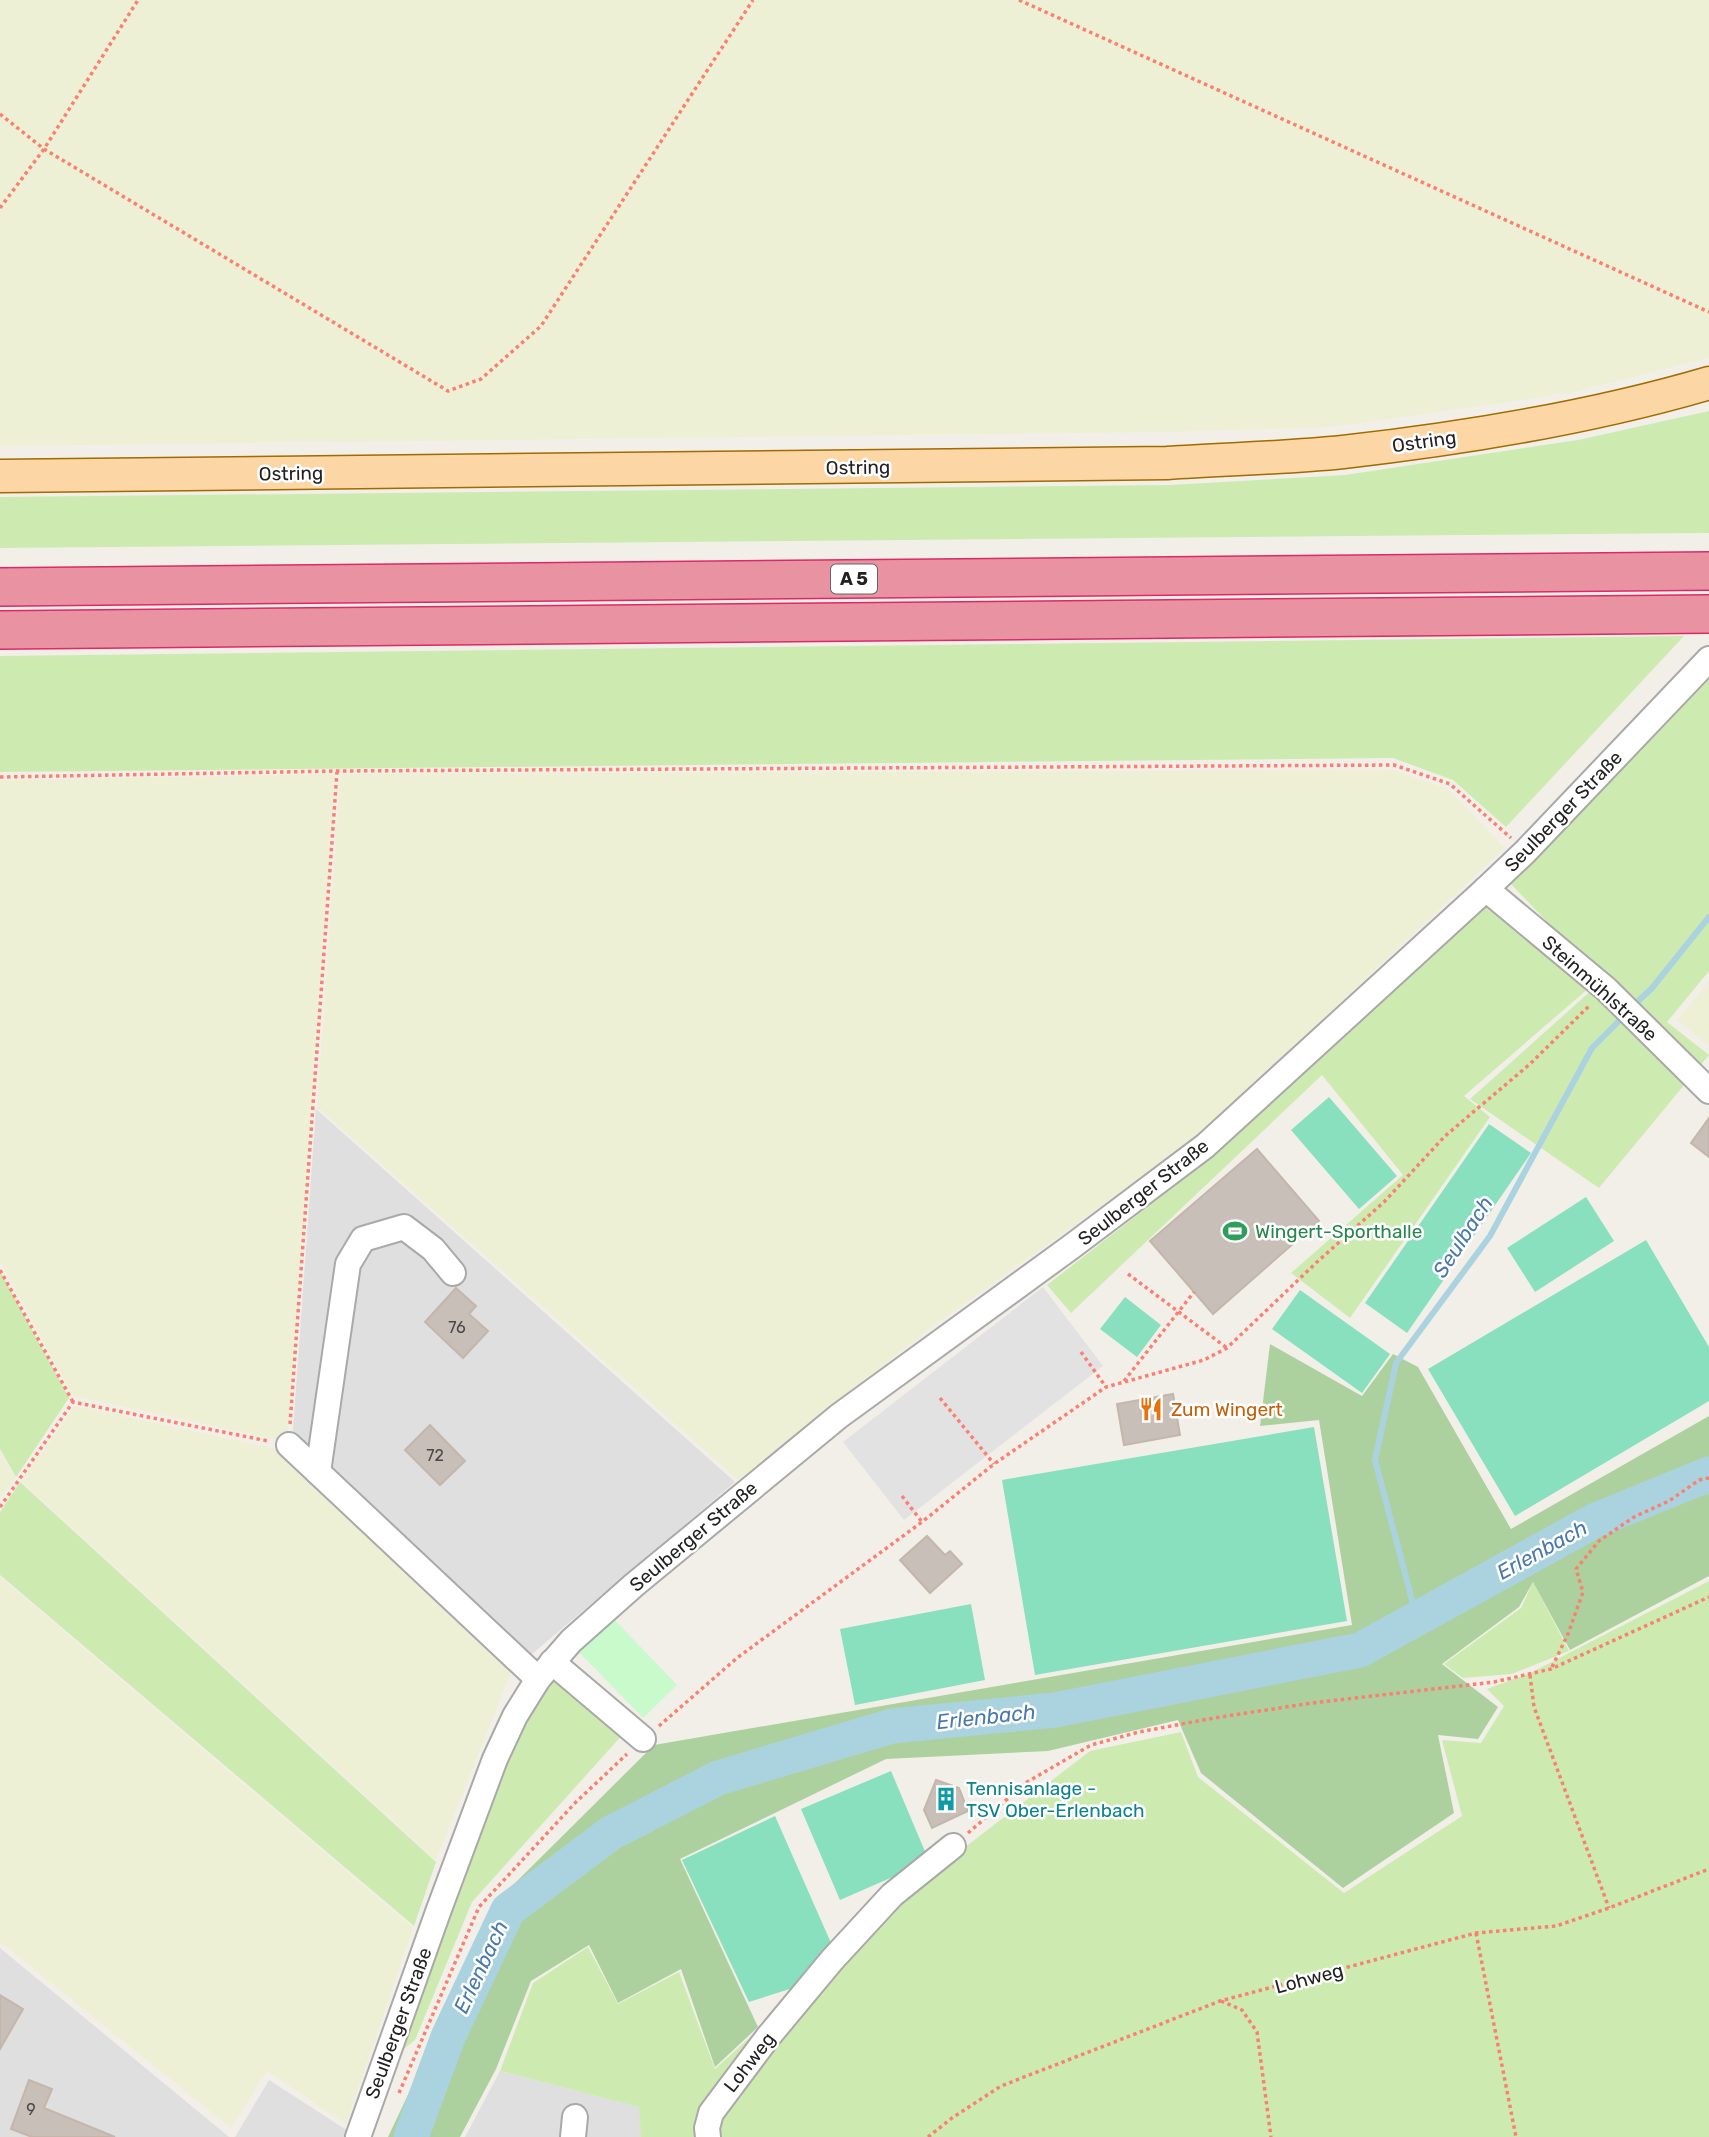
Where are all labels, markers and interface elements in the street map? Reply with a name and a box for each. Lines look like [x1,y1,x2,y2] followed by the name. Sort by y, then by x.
[1390,426,1458,457] street label: Ostring
[825,455,891,480] street label: Ostring
[258,461,324,486] street label: Ostring
[831,564,877,594] road number: A 5
[1500,746,1627,877] street label: Seulberger Straße
[1537,931,1662,1046] street label: Steinmühlstraße
[1073,1134,1213,1251] street label: Seulberger Straße
[1427,1191,1498,1282] water label: Seulbach
[1221,1217,1249,1245] sports icon: Wingert-Sporthalle
[1255,1220,1422,1243] place label: Wingert-Sporthalle
[448,1318,466,1337] house number: 76
[1137,1395,1165,1423] restaurant icon: Zum Wingert
[1171,1398,1283,1421] place label: Zum Wingert
[426,1446,444,1465] house number: 72
[625,1476,762,1596] street label: Seulberger Straße
[1492,1515,1591,1585] water label: Erlenbach
[935,1699,1037,1734] water label: Erlenbach
[966,1777,1145,1822] place label: Tennisanlage - TSV Ober-Erlenbach
[932,1785,960,1813] building icon: Tennisanlage - TSV Ober-Erlenbach
[448,1916,513,2017] water label: Erlenbach
[360,1944,437,2102] street label: Seulberger Straße
[1272,1958,1346,1999] street label: Lohweg
[719,2028,780,2097] street label: Lohweg
[26,2100,36,2119] house number: 9

